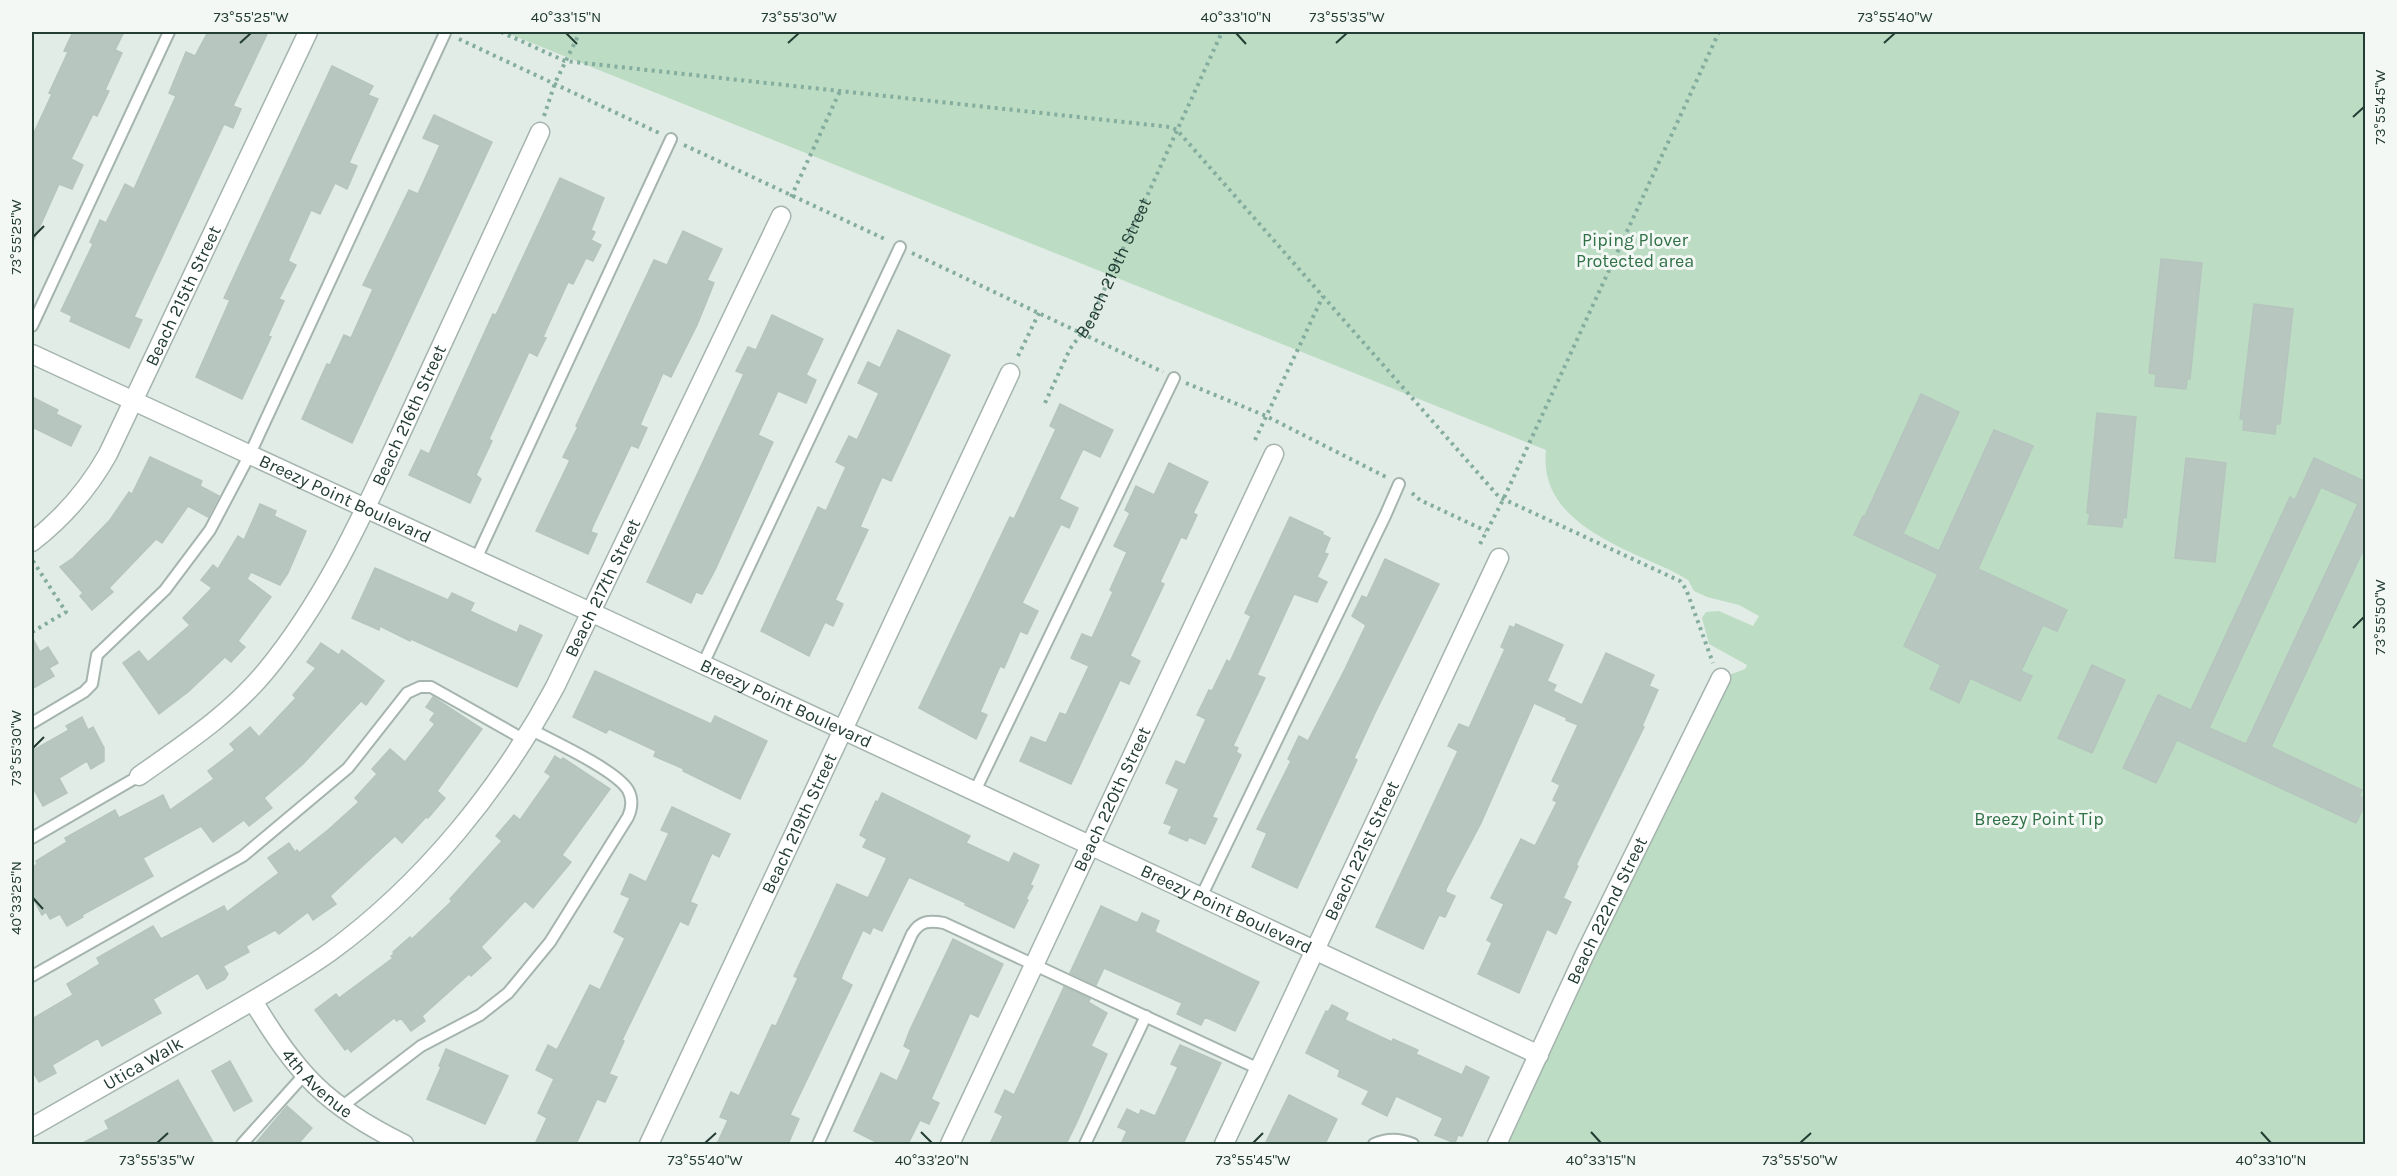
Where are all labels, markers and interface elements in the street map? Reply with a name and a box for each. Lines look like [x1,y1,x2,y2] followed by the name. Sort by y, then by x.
[213,8,289,26] text: 73°55'25"W
[531,8,601,26] text: 40°33'15"N
[761,8,837,26] text: 73°55'30"W
[1201,8,1271,26] text: 40°33'10"N
[1309,8,1385,26] text: 73°55'35"W
[1857,8,1933,26] text: 73°55'40"W
[2371,69,2389,144] text: 73°55'45"W
[1071,194,1156,343] street label: Beach 219th Street
[7,199,25,275] text: 73°55'25"W
[140,222,226,370] street label: Beach 215th Street
[1576,229,1694,272] park label: Piping Plover Protected area
[367,341,451,489] street label: Beach 216th Street
[256,450,435,548] street label: Breezy Point Boulevard
[560,515,645,661] street label: Beach 217th Street
[2371,579,2389,655] text: 73°55'50"W
[697,654,875,753] street label: Breezy Point Boulevard
[7,710,25,786] text: 73°55'30"W
[1068,723,1156,875] street label: Beach 220th Street
[757,749,842,897] street label: Beach 219th Street
[1319,777,1404,924] street label: Beach 221st Street
[1974,808,2104,830] park label: Breezy Point Tip
[1561,833,1652,988] street label: Beach 222nd Street
[1137,859,1316,958] street label: Breezy Point Boulevard
[7,861,25,935] text: 40°33'25"N
[99,1032,187,1095] street label: Utica Walk
[277,1044,357,1123] street label: 4th Avenue
[119,1151,195,1169] text: 73°55'35"W
[667,1151,743,1169] text: 73°55'40"W
[895,1151,969,1169] text: 40°33'20"N
[1216,1151,1291,1169] text: 73°55'45"W
[1566,1151,1636,1169] text: 40°33'15"N
[1762,1151,1838,1169] text: 73°55'50"W
[2236,1151,2306,1169] text: 40°33'10"N

